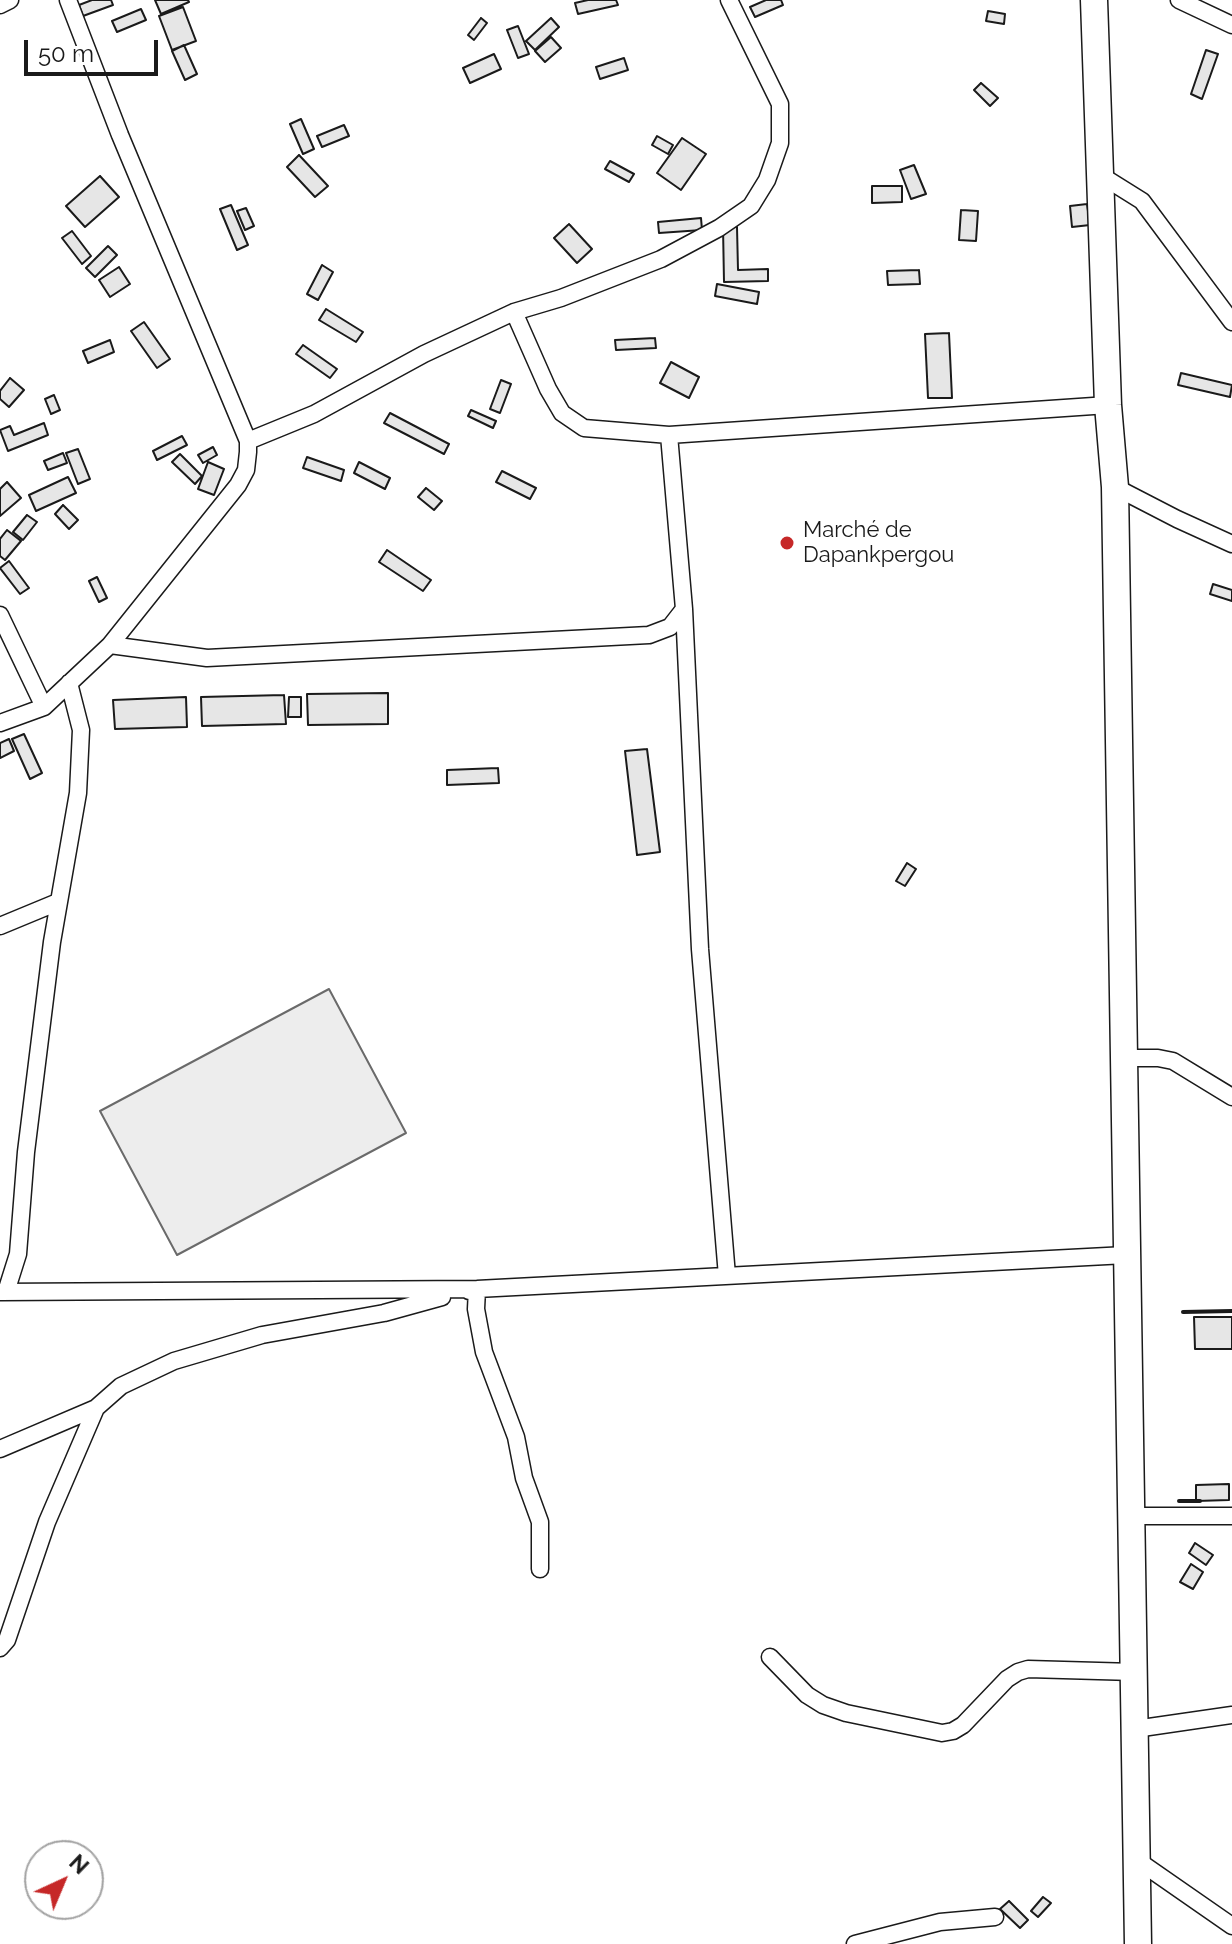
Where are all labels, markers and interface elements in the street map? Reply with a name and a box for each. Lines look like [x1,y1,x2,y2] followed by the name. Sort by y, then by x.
[28,24,162,74] scale bar
[38,39,94,68] text: 50 m
[803,517,954,568] place label: Marché de Dapankpergou
[778,534,796,552] marker: Marché de Dapankpergou
[24,1840,104,1920] north arrow
[64,1849,94,1879] text: N

